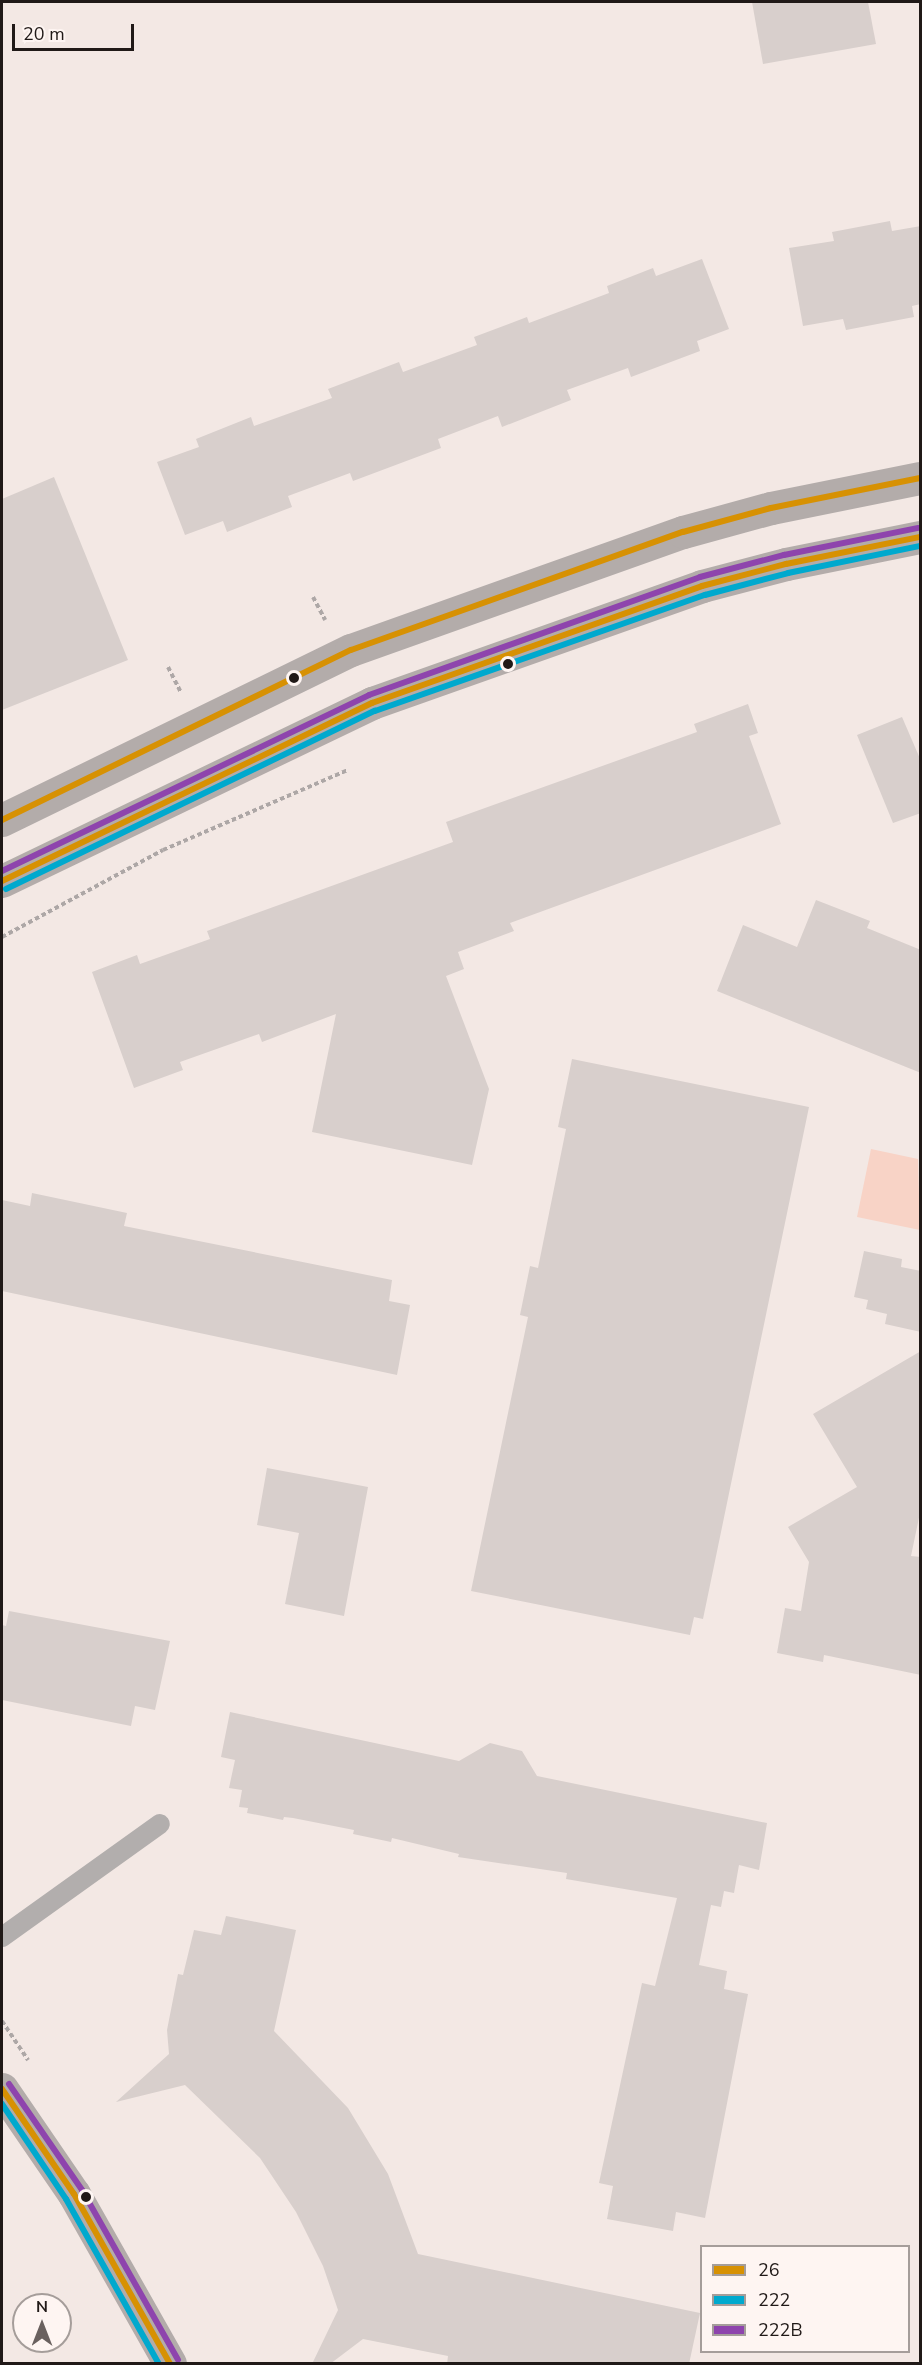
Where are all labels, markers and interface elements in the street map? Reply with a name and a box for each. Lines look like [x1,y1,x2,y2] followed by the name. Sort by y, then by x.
[15,12,136,50] scale bar
[23,22,65,46] text: 20 m
[502,658,514,670] unlabelled marker
[288,672,300,684] unlabelled marker
[80,2191,92,2203] unlabelled marker
[700,2245,910,2353] legend
[758,2258,780,2282] text: 26
[758,2288,790,2312] text: 222
[12,2293,72,2353] north arrow
[36,2296,48,2318] text: N
[758,2318,803,2342] text: 222B

